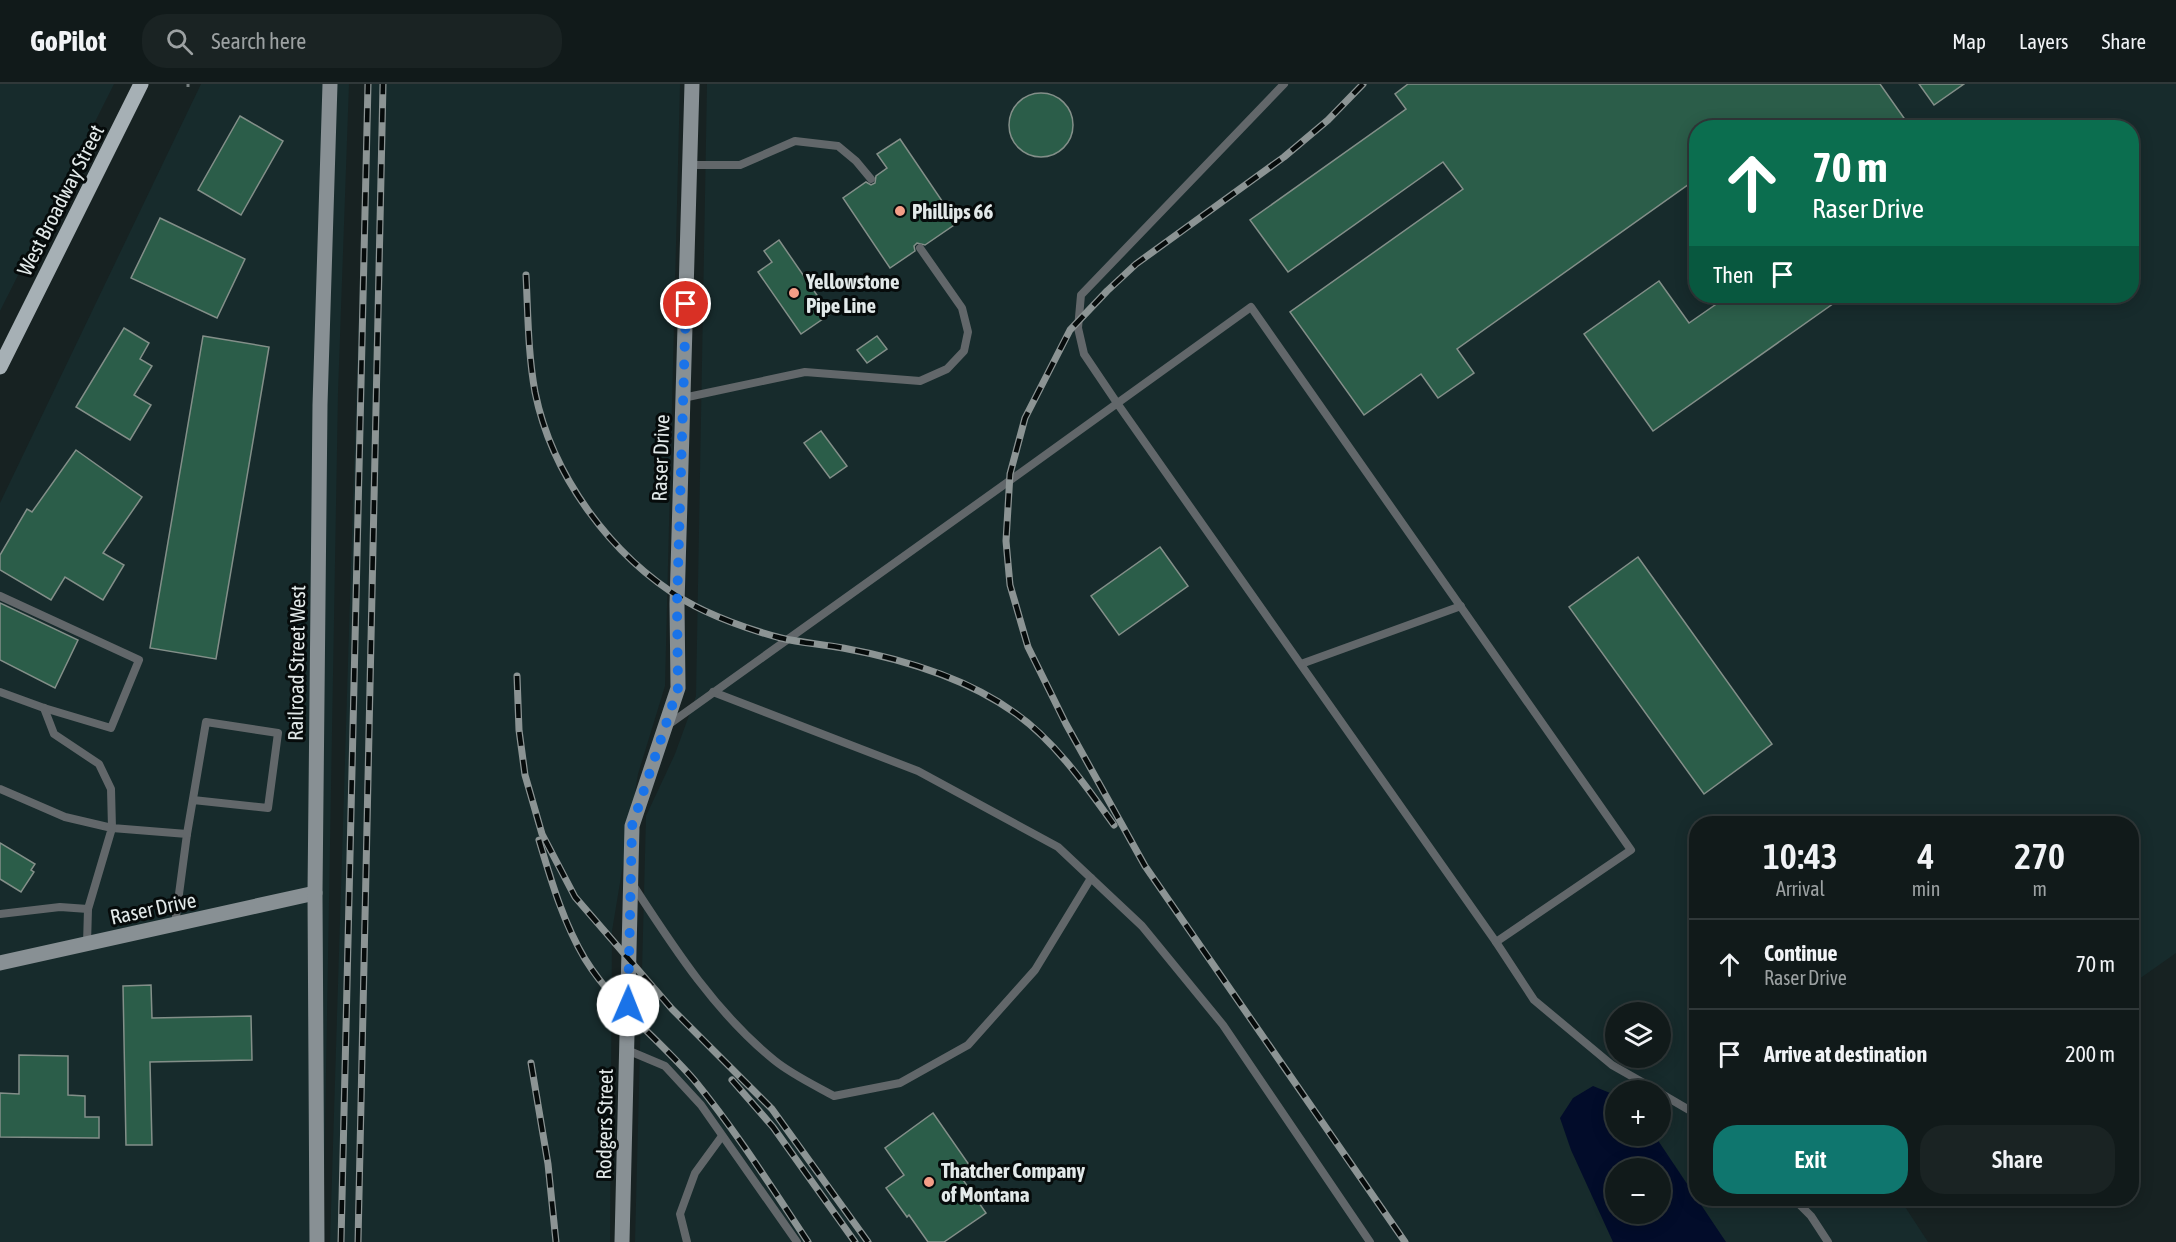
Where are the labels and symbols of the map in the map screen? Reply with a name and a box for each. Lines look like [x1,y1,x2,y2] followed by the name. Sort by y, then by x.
[12,121,108,279] street label: West Broadway Street
[912,199,993,223] place label: Phillips 66
[893,204,907,218] marker: Phillips 66
[805,269,900,317] place label: Yellowstone Pipe Line
[660,278,711,329] pin
[787,286,801,300] marker: Yellowstone Pipe Line
[646,414,674,502] street label: Raser Drive
[283,585,309,741] street label: Railroad Street West
[108,887,198,929] street label: Raser Drive
[596,973,660,1037] position arrow
[591,1068,617,1180] street label: Rodgers Street
[941,1158,1085,1206] place label: Thatcher Company of Montana
[922,1175,936,1189] marker: Thatcher Company of Montana

